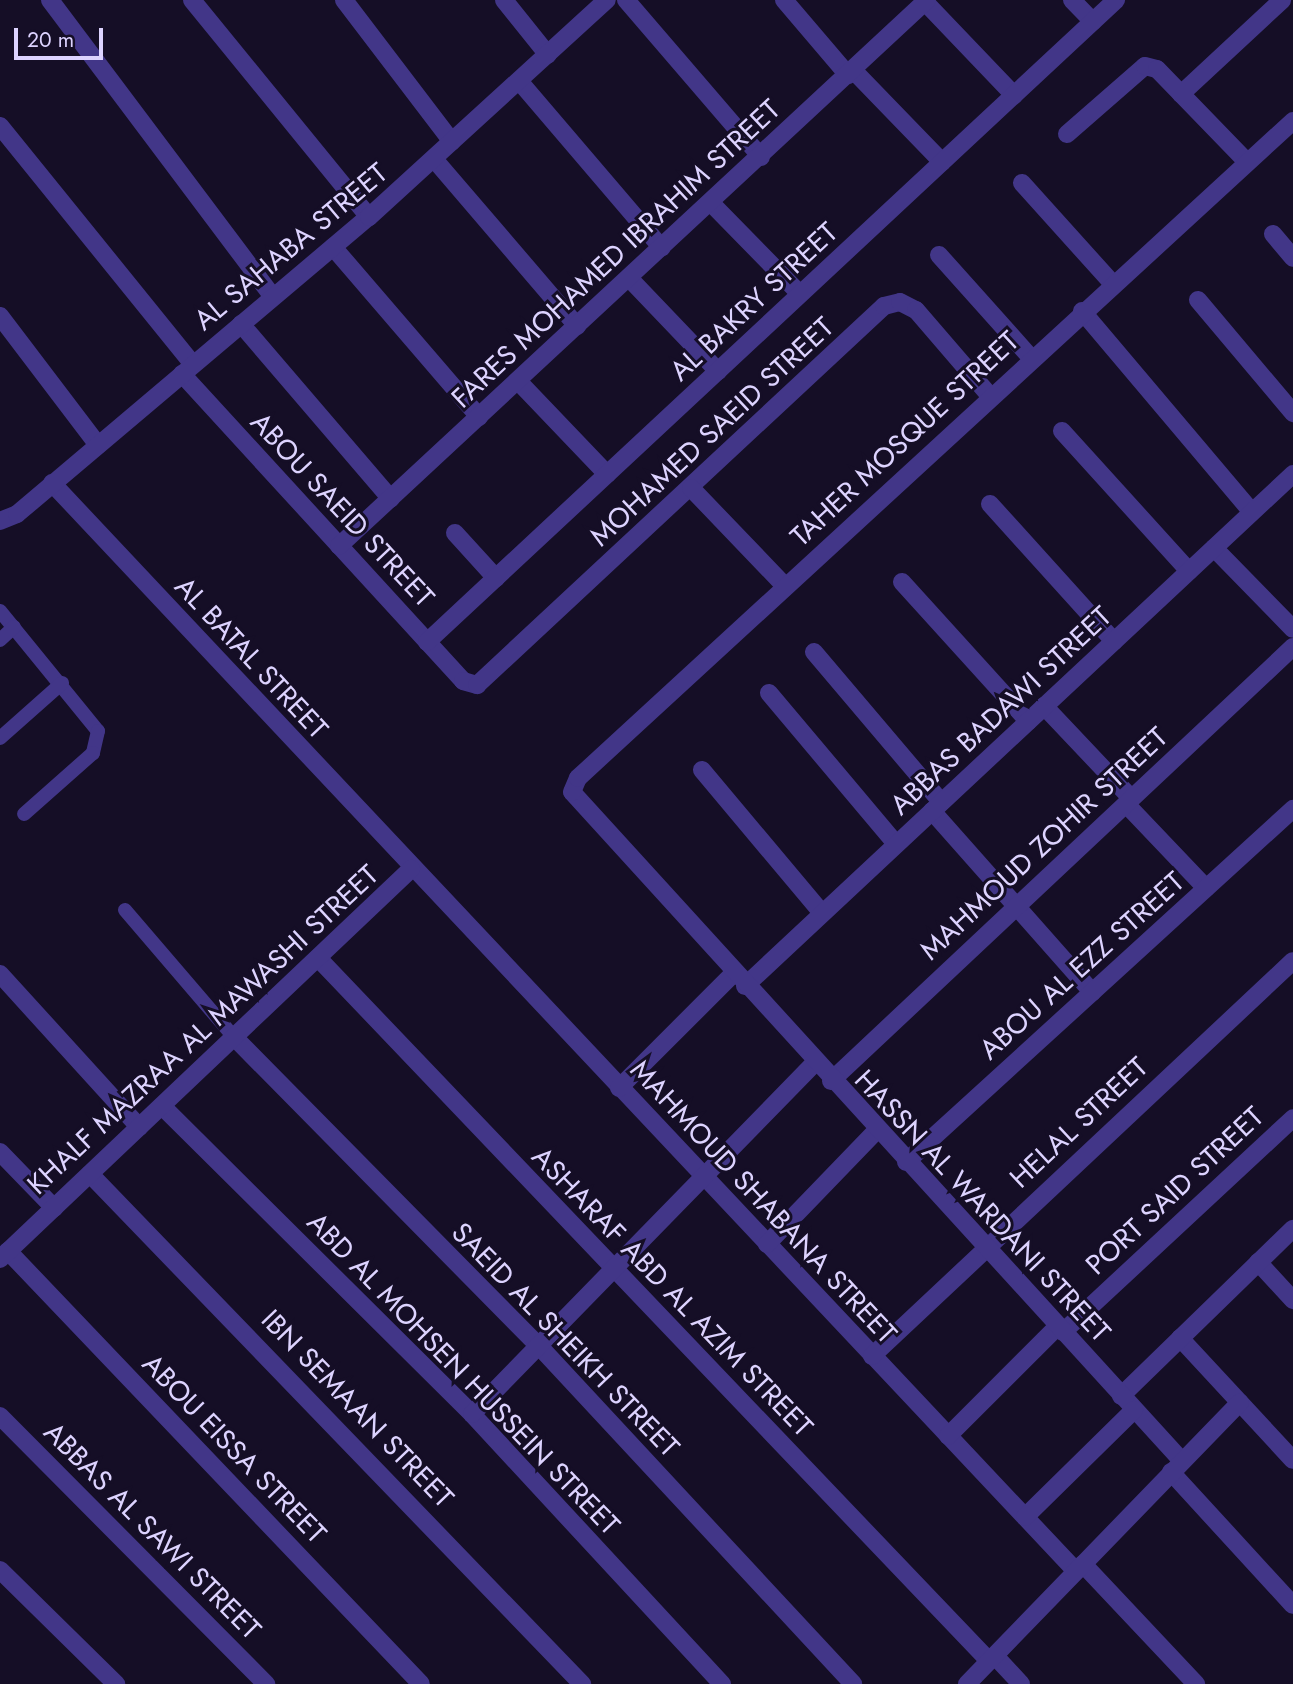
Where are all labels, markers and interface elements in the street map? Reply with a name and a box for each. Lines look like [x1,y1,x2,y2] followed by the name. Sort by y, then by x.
[18,14,107,58] scale bar
[27,25,74,55] text: 20 m
[445,93,787,415] street label: FARES MOHAMED IBRAHIM STREET
[188,156,394,338] street label: AL SAHABA STREET
[663,216,845,388] street label: AL BAKRY STREET
[583,311,841,553] street label: MOHAMED SAEID STREET
[784,325,1026,553] street label: TAHER MOSQUE STREET
[243,406,441,614] street label: ABOU SAEID STREET
[168,570,334,746] street label: AL BATAL STREET
[884,600,1118,822] street label: ABBAS BADAWI STREET
[913,721,1175,967] street label: MAHMOUD ZOHIR STREET
[21,858,385,1202] street label: KHALF MAZRAA AL MAWASHI STREET
[973,865,1191,1067] street label: ABOU AL EZZ STREET
[1003,1051,1155,1195] street label: HELAL STREET
[623,1053,903,1351] street label: MAHMOUD SHABANA STREET
[847,1063,1117,1349] street label: HASSN AL WARDANI STREET
[1079,1100,1271,1282] street label: PORT SAID STREET
[525,1140,819,1444] street label: ASHARAF ABD AL AZIM STREET
[300,1206,626,1542] street label: ABD AL MOHSEN HUSSEIN STREET
[444,1216,686,1464] street label: SAEID AL SHEIKH STREET
[254,1303,460,1515] street label: IBN SEMAAN STREET
[135,1347,333,1551] street label: ABOU EISSA STREET
[37,1416,267,1646] street label: ABBAS AL SAWI STREET

